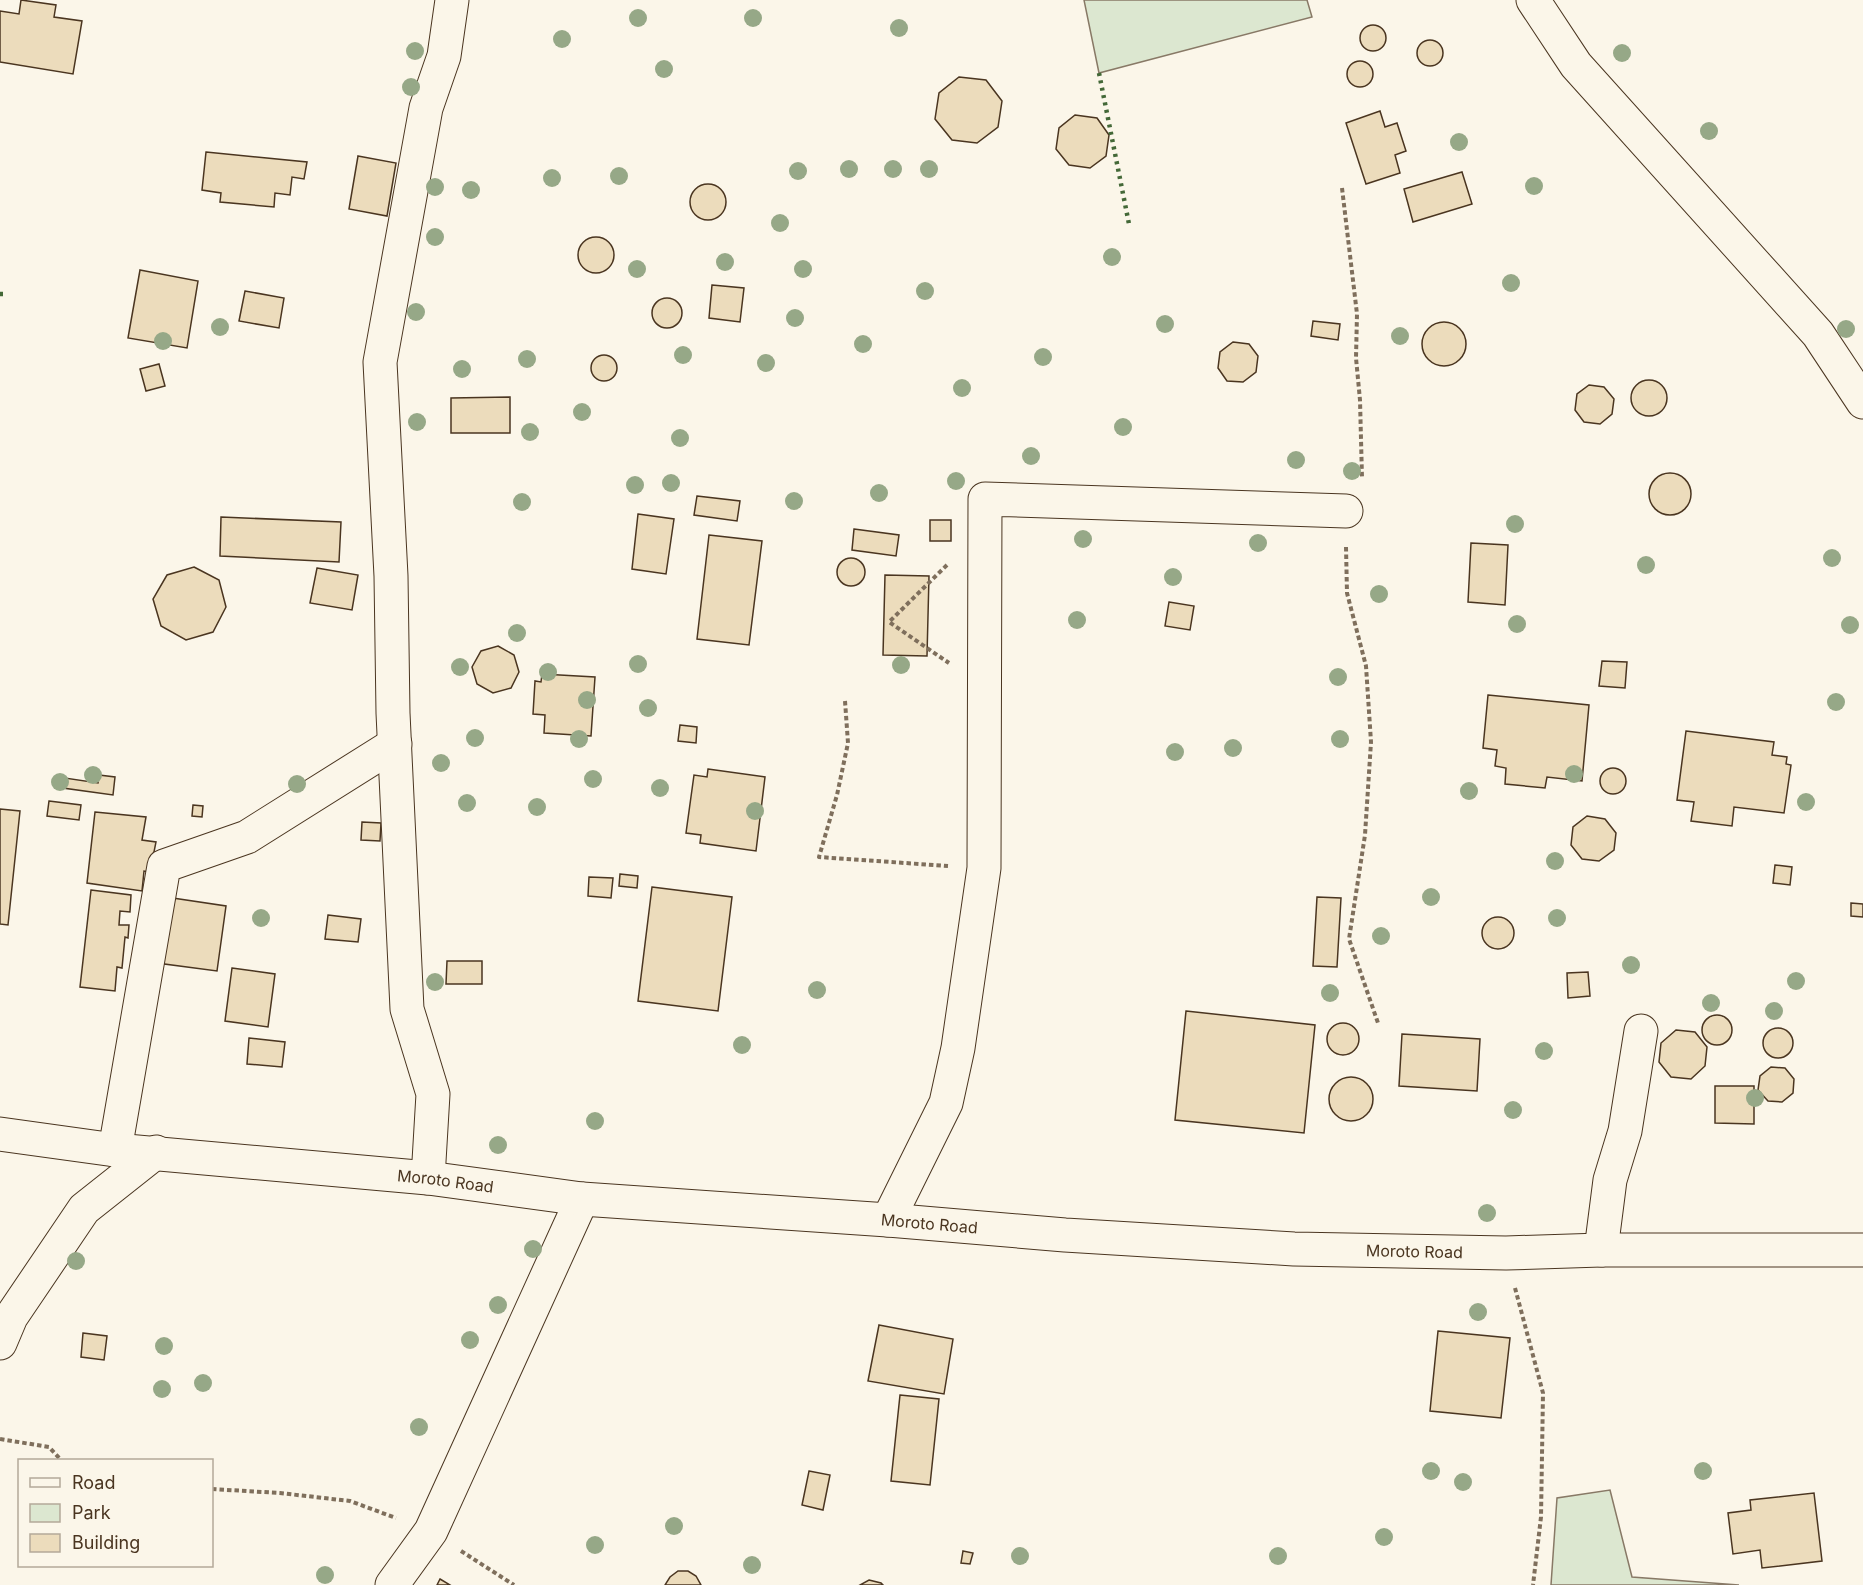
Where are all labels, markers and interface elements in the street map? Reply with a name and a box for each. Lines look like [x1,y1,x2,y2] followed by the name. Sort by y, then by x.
[396,1165,495,1197] street label: Moroto Road
[880,1209,979,1238] street label: Moroto Road
[1366,1240,1463,1262] street label: Moroto Road
[18,1459,213,1567] legend
[72,1472,115,1493] text: Road
[72,1502,111,1523] text: Park
[72,1532,140,1553] text: Building

